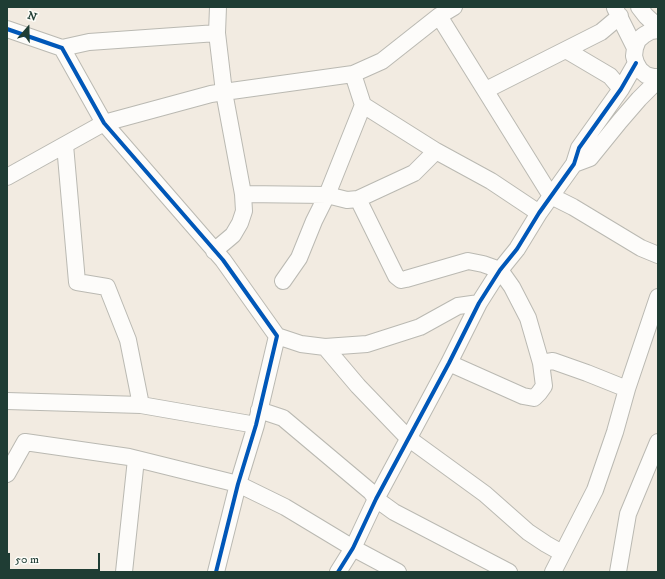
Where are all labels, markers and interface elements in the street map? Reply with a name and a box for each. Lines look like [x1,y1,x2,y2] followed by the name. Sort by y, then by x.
[8,8,48,48] north arrow
[25,9,39,25] text: N
[10,545,102,571] scale bar
[15,552,39,567] text: 50 m

